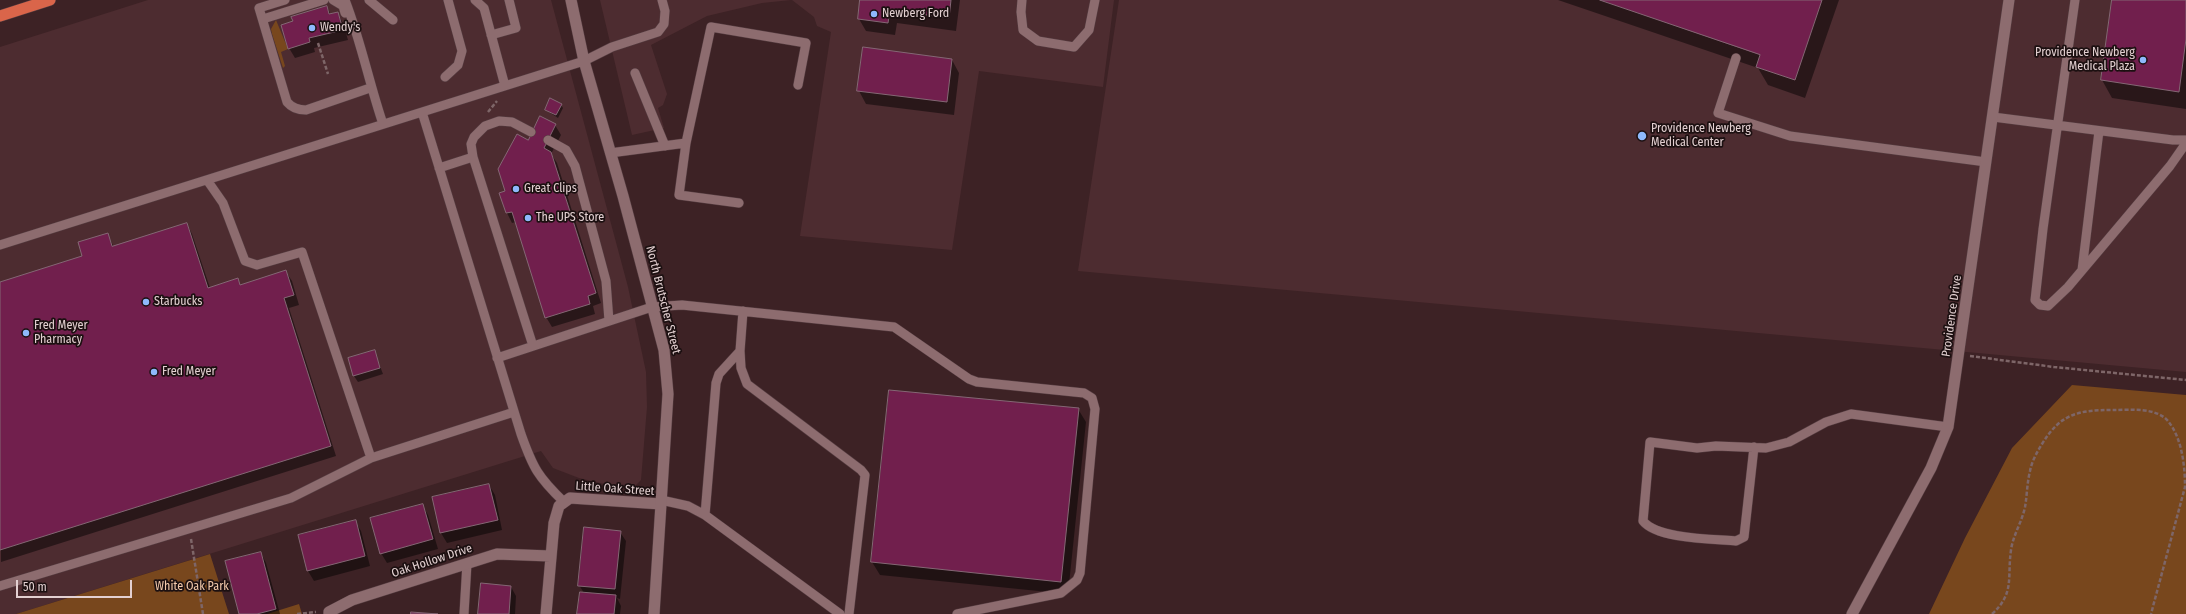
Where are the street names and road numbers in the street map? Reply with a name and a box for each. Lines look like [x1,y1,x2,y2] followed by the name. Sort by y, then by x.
[643,244,683,356] street label: North Brutscher Street
[1939,274,1965,358] street label: Providence Drive
[575,479,655,499] street label: Little Oak Street
[390,541,474,581] street label: Oak Hollow Drive

